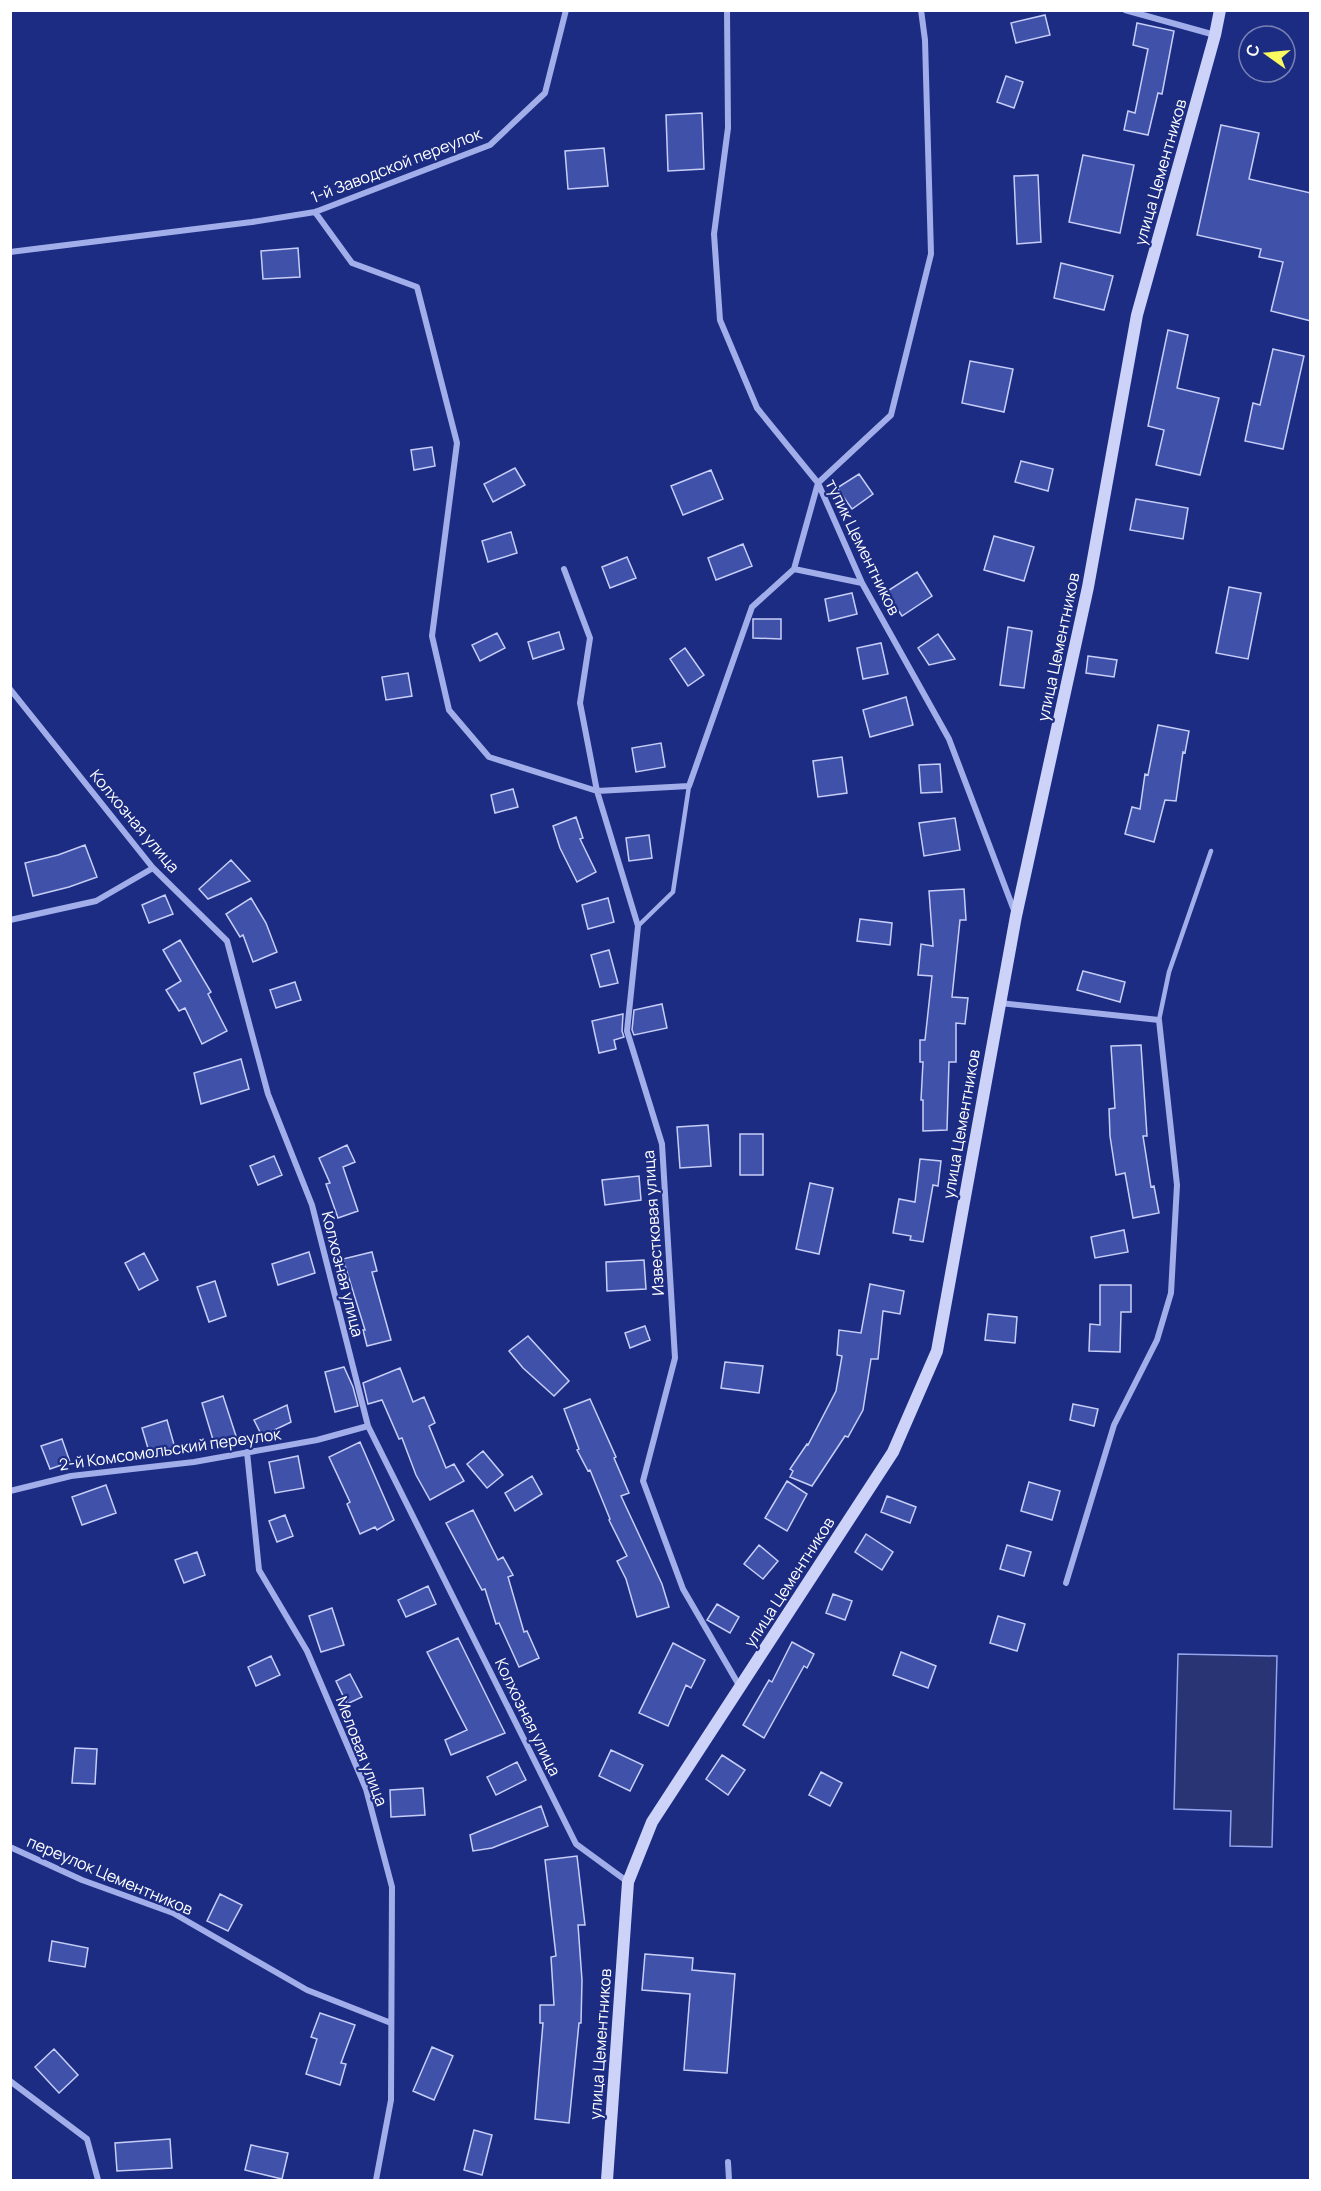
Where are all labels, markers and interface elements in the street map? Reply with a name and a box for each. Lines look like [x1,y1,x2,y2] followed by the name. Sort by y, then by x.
[1237,24,1297,84] north arrow
[1240,41,1265,59] text: С
[1129,96,1192,248] street label: улица Цементников
[307,122,486,208] street label: 1-й Заводской переулок
[821,475,906,619] street label: тупик Цементников
[1032,570,1085,723] street label: улица Цементников
[85,765,185,877] street label: Колхозная улица
[937,1047,985,1200] street label: улица Цементников
[637,1150,669,1296] street label: Известковая улица
[317,1209,369,1339] street label: Колхозная улица
[58,1422,283,1475] street label: 2-й Комсомольский переулок
[739,1512,840,1651] street label: улица Цементников
[490,1654,566,1780] street label: Колхозная улица
[331,1693,393,1809] street label: Меловая улица
[24,1830,197,1920] street label: переулок Цементников
[584,1967,616,2120] street label: улица Цементников

